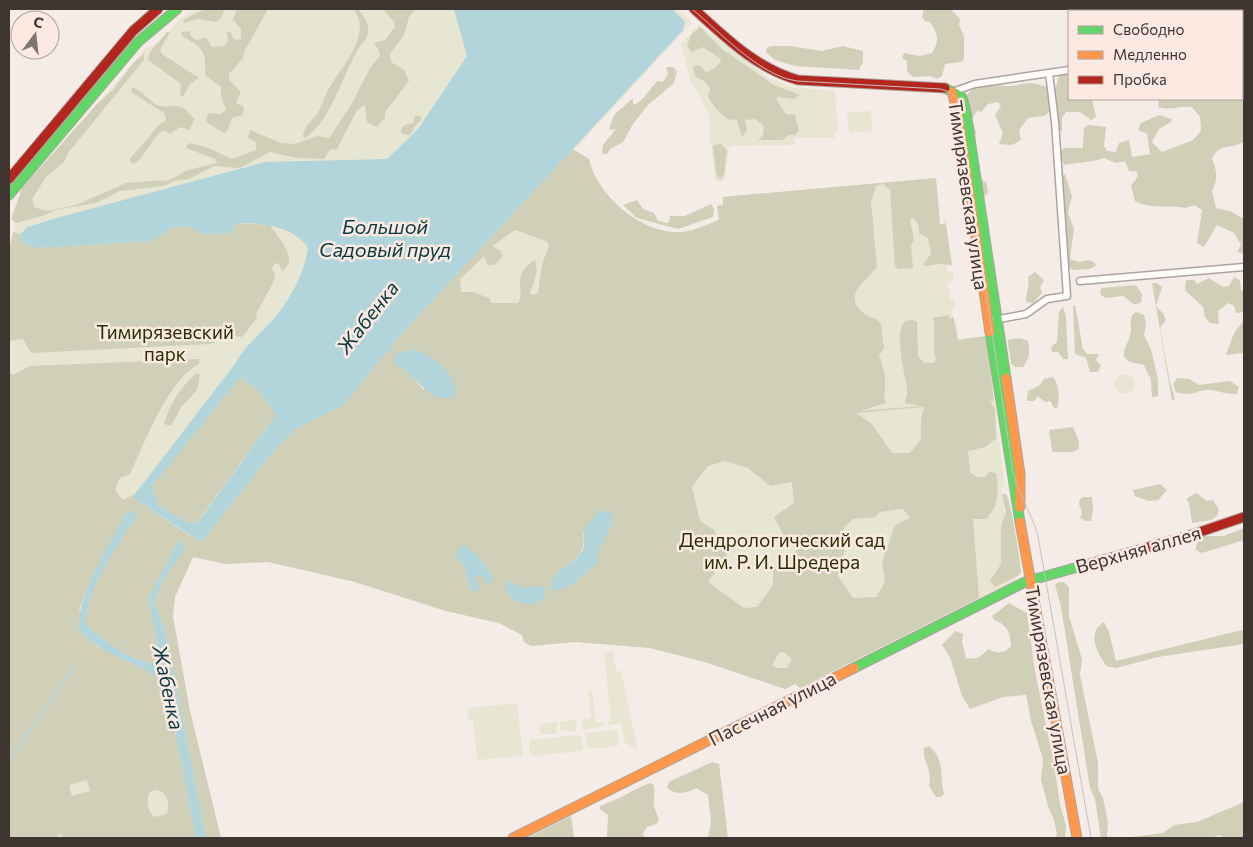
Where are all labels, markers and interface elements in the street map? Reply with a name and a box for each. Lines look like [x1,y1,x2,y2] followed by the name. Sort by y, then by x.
[10,10,60,60] north arrow
[1068,10,1243,100] legend
[32,13,45,31] text: С
[1113,20,1184,38] text: Свободно
[1113,45,1187,63] text: Медленно
[1113,70,1167,88] text: Пробка
[944,99,994,291] street label: Тимирязевская улица
[319,214,451,261] water label: Большой Садовый пруд
[330,276,403,359] water label: Жабенка
[96,320,234,365] park label: Тимирязевский парк
[1073,520,1203,578] street label: Верхняя аллея
[679,528,885,573] park label: Дендрологический сад им. Р. И. Шредера
[1021,584,1077,776] street label: Тимирязевская улица
[148,641,190,732] water label: Жабенка
[704,666,840,750] street label: Пасечная улица

